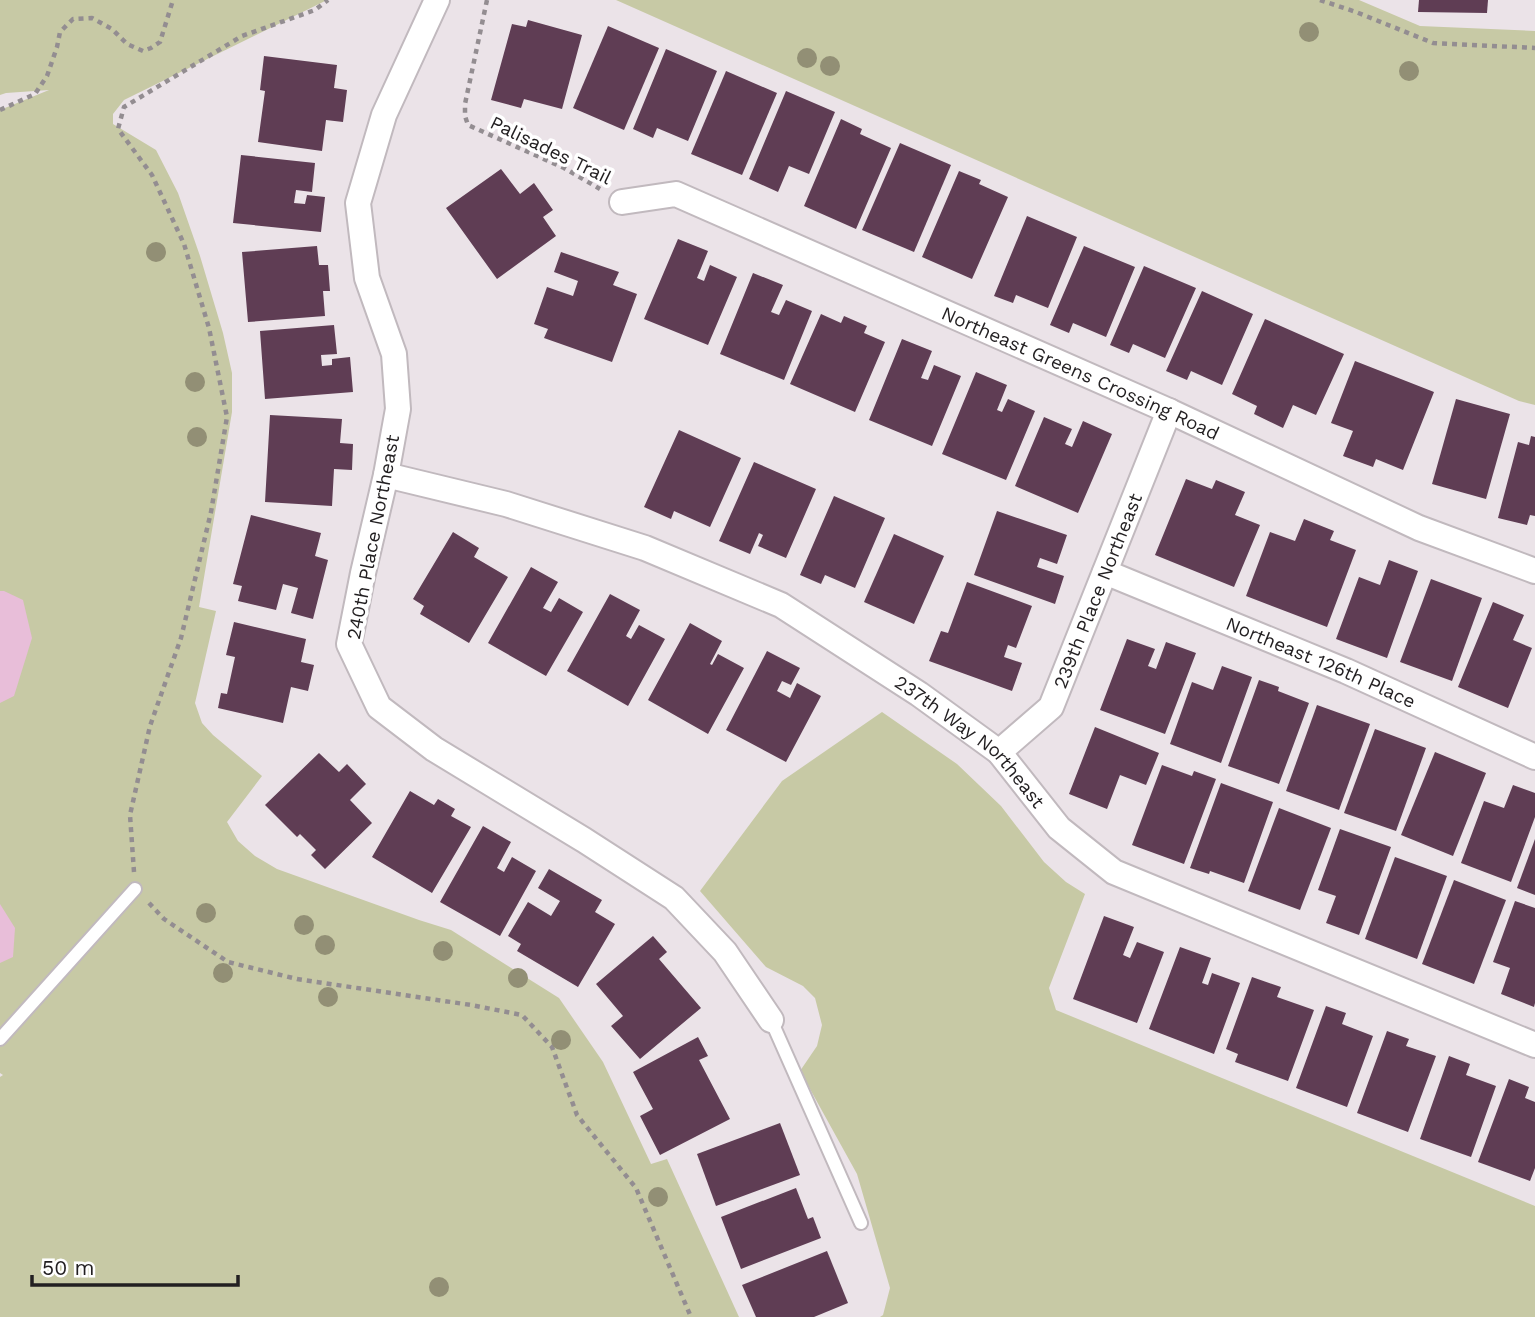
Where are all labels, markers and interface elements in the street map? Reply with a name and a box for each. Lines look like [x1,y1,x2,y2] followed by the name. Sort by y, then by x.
[487,111,616,189] street label: Palisades Trail
[938,301,1223,445] street label: Northeast Greens Crossing Road
[342,433,404,641] street label: 240th Place Northeast
[1048,490,1147,692] street label: 239th Place Northeast
[1223,612,1419,713] street label: Northeast 126th Place
[890,670,1050,812] street label: 237th Way Northeast
[32,1244,238,1288] scale bar
[42,1255,94,1280] text: 50 m

